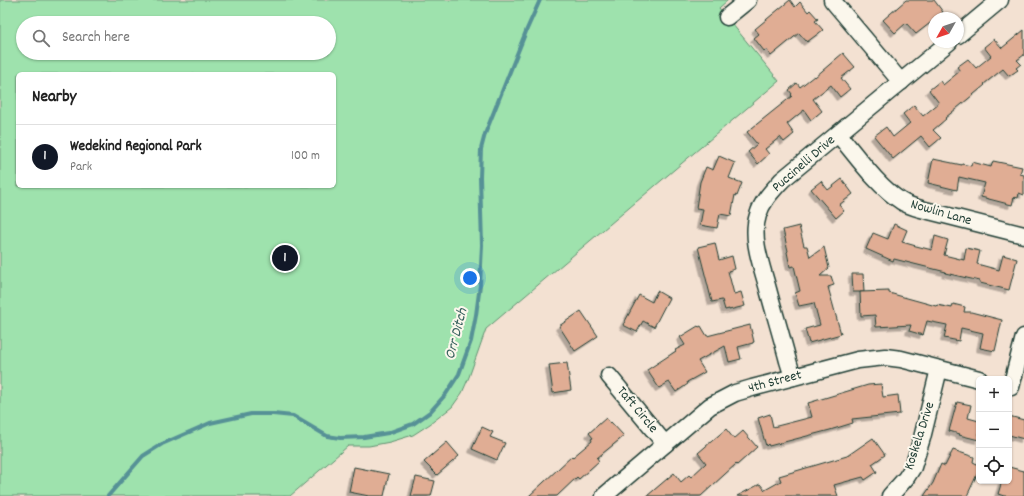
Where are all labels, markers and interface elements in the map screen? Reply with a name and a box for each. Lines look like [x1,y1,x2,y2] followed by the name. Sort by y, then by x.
[928,12,964,48] north arrow
[16,16,336,60] search box
[30,27,52,49] icon: search
[62,27,130,49] text: Search here
[32,86,76,110] text: Nearby
[768,131,840,197] street label: Puccinelli Drive
[70,136,202,158] text: Wedekind Regional Park
[44,147,46,166] text: 1
[291,147,320,166] text: 100 m
[70,158,92,177] text: Park
[908,195,974,231] street label: Nowlin Lane
[272,243,298,273] pin: 1
[460,268,480,288] your location
[440,305,475,362] water label: Orr Ditch
[746,365,804,399] street label: 4th Street
[976,376,1012,484] map controls
[976,376,1012,412] button: +
[612,382,662,438] street label: Taft Circle
[900,399,940,473] street label: Koskela Drive
[976,412,1012,448] button: −
[976,448,1012,484] button: locate

